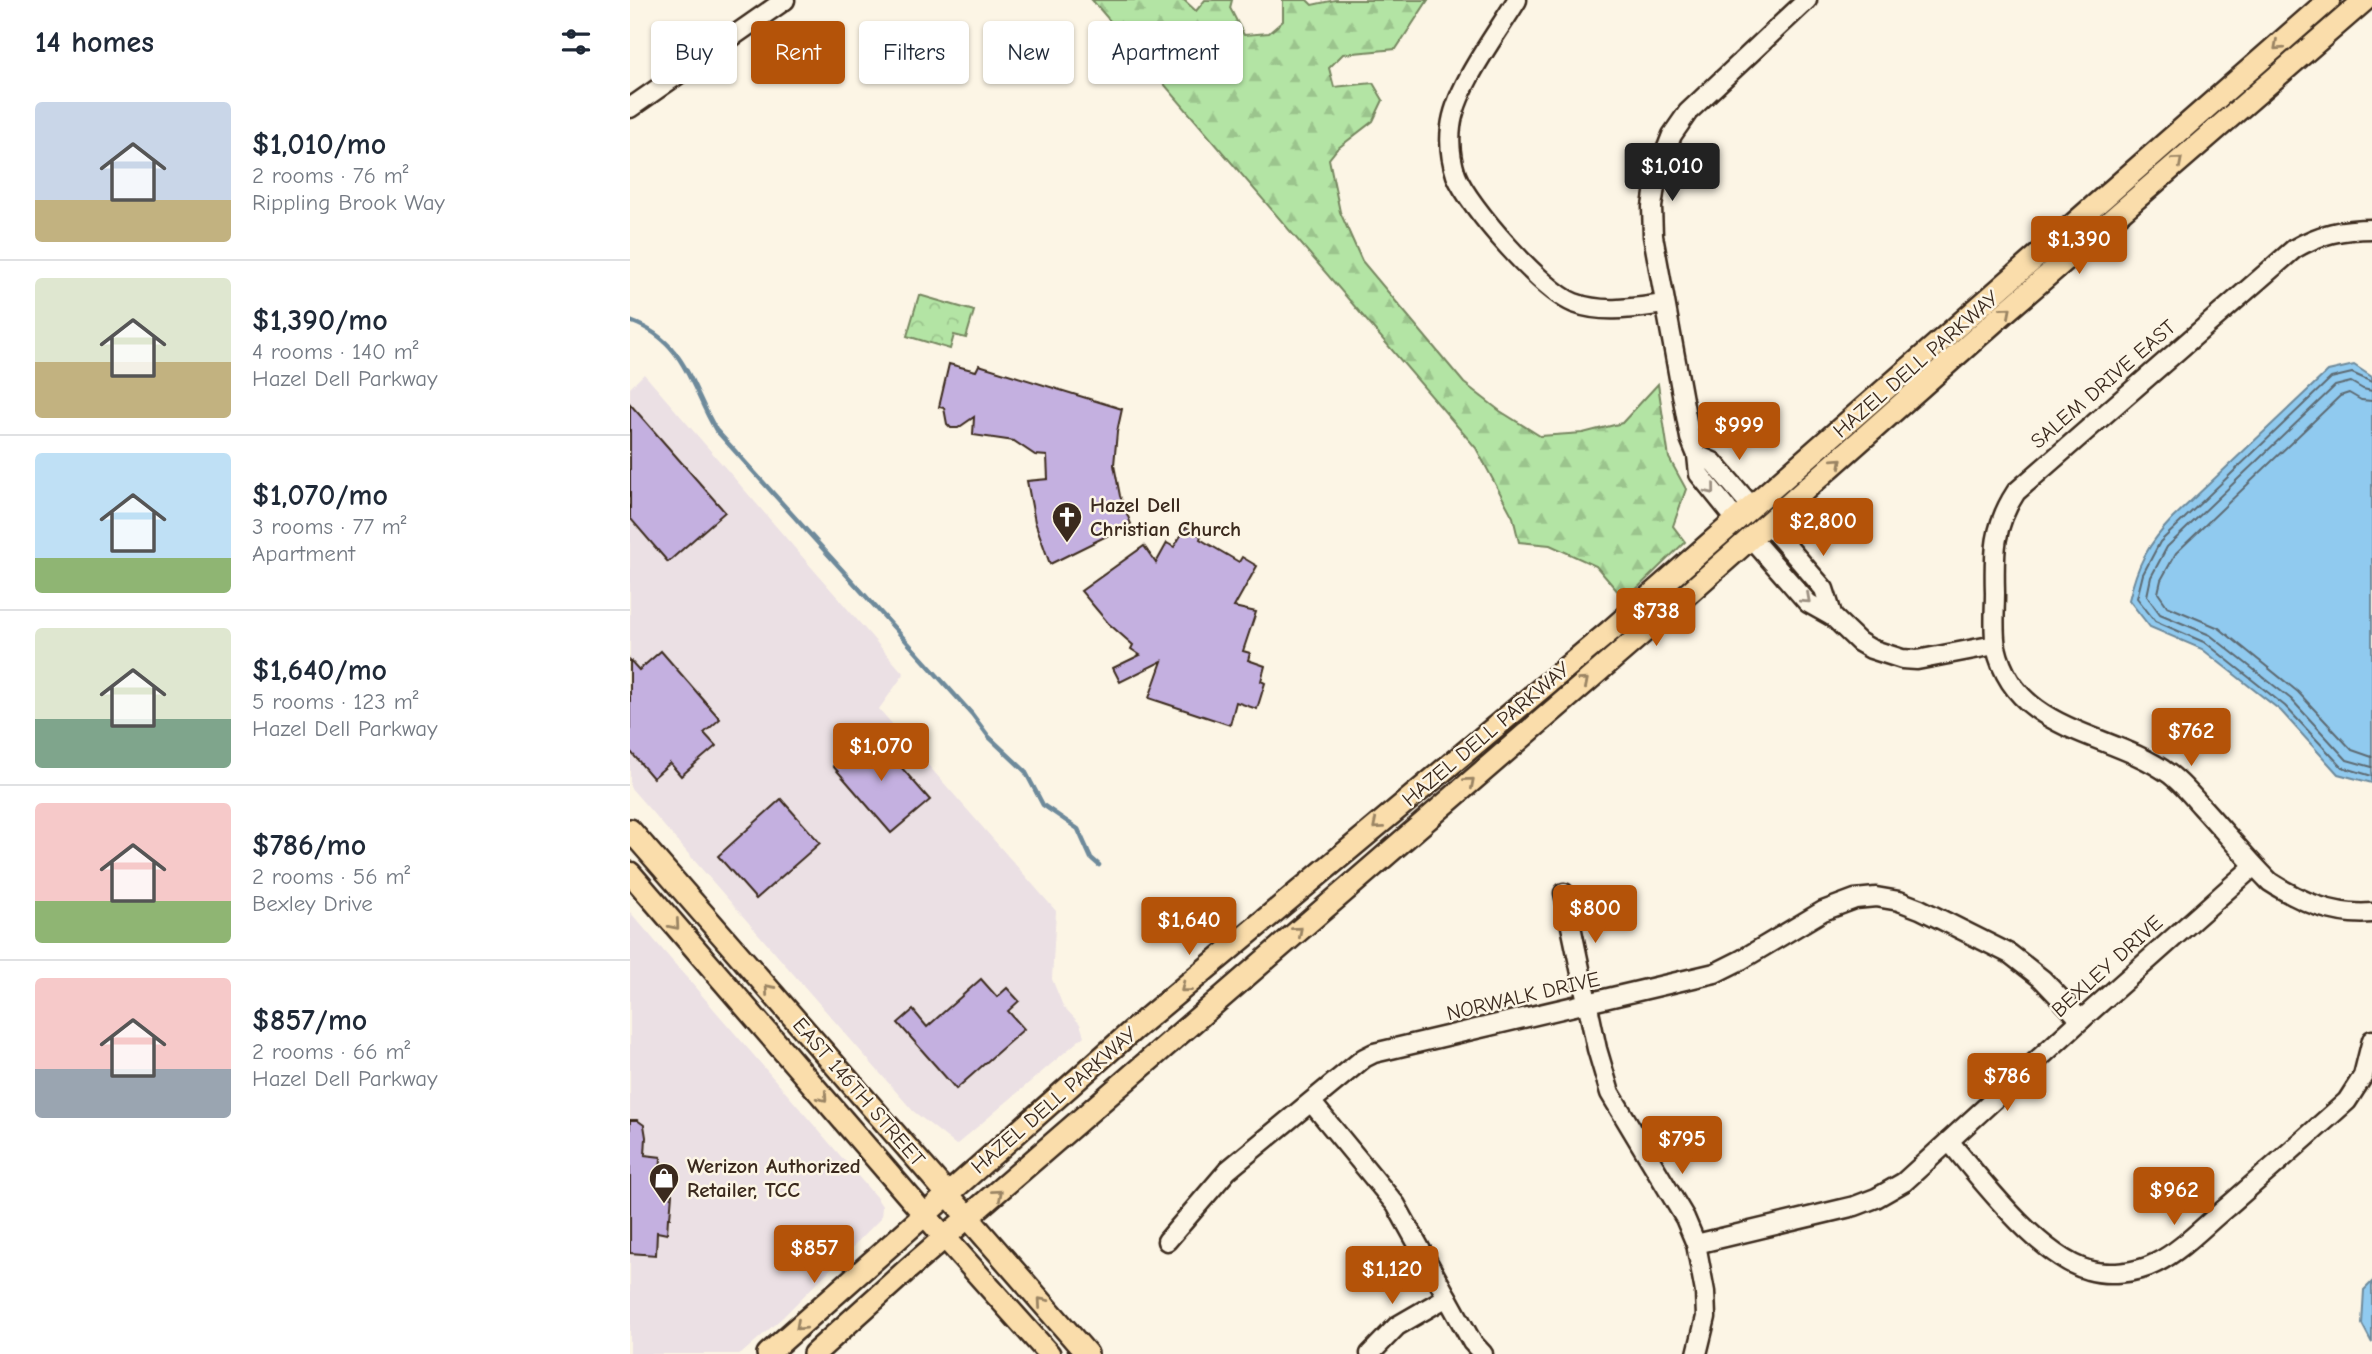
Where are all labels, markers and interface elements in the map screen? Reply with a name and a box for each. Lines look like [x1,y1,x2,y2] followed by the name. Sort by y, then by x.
[651,21,737,84] chip: Buy
[751,21,845,84] chip: Rent
[859,21,969,84] chip: Filters
[983,21,1074,84] chip: New
[1088,21,1243,84] chip: Apartment
[557,23,595,61] icon: filters
[35,25,154,60] text: 14 homes
[2273,38,2286,50] one-way arrow
[252,127,386,162] text: $1,010/mo
[91,130,175,214] icon: home
[1615,144,1729,203] pin: $1,010
[1641,152,1703,179] text: $1,010
[2170,157,2183,169] one-way arrow
[252,162,408,189] text: 2 rooms · 76 m²
[252,189,445,216] text: Rippling Brook Way
[2022,216,2136,276] pin: $1,390
[2047,225,2111,252] text: $1,390
[1828,285,2004,442] street label: HAZEL DELL PARKWAY
[252,303,388,338] text: $1,390/mo
[91,306,175,390] icon: home
[1999,307,2012,319] one-way arrow
[2026,315,2180,453] street label: SALEM DRIVE EAST
[252,338,419,365] text: 4 rooms · 140 m²
[252,365,437,392] text: Hazel Dell Parkway
[1698,402,1780,462] pin: $999
[1714,411,1764,438] text: $999
[1830,458,1843,470] one-way arrow
[252,478,388,513] text: $1,070/mo
[91,481,175,565] icon: home
[1703,482,1715,495] one-way arrow
[1090,493,1241,541] place label: Hazel Dell Christian Church
[1766,498,1880,558] pin: $2,800
[1050,500,1084,544] church icon: Hazel Dell Christian Church
[1789,507,1857,534] text: $2,800
[252,513,407,540] text: 3 rooms · 77 m²
[252,540,355,567] text: Apartment
[1615,588,1697,648] pin: $738
[1798,591,1811,603] one-way arrow
[1632,597,1680,624] text: $738
[252,653,387,688] text: $1,640/mo
[91,656,175,740] icon: home
[1397,656,1575,811] street label: HAZEL DELL PARKWAY
[1575,678,1588,690] one-way arrow
[252,688,418,715] text: 5 rooms · 123 m²
[2150,708,2232,768] pin: $762
[252,715,437,742] text: Hazel Dell Parkway
[2168,717,2214,744] text: $762
[824,724,938,783] pin: $1,070
[849,732,913,759] text: $1,070
[1462,778,1475,790] one-way arrow
[1372,817,1385,829] one-way arrow
[252,828,366,863] text: $786/mo
[91,831,175,915] icon: home
[252,863,410,890] text: 2 rooms · 56 m²
[1554,886,1636,945] pin: $800
[252,890,373,917] text: Bexley Drive
[1569,894,1621,921] text: $800
[1132,898,1246,957] pin: $1,640
[1157,906,1221,933] text: $1,640
[2047,910,2167,1022] street label: BEXLEY DRIVE
[667,917,679,930] one-way arrow
[1290,927,1303,939] one-way arrow
[1444,967,1602,1025] street label: NORWALK DRIVE
[1180,979,1192,992] one-way arrow
[764,985,777,998] one-way arrow
[252,1003,367,1038] text: $857/mo
[91,1006,175,1090] icon: home
[788,1013,930,1171] street label: EAST 146TH STREET
[966,1021,1142,1178] street label: HAZEL DELL PARKWAY
[252,1038,410,1065] text: 2 rooms · 66 m²
[1966,1054,2048,1113] pin: $786
[1983,1062,2031,1089] text: $786
[252,1065,437,1092] text: Hazel Dell Parkway
[815,1089,827,1102] one-way arrow
[1641,1116,1723,1176] pin: $795
[1658,1125,1706,1152] text: $795
[687,1154,861,1202] place label: Werizon Authorized Retailer, TCC
[647,1161,681,1205] shop icon: Werizon Authorized Retailer, TCC
[2133,1168,2215,1227] pin: $962
[2149,1176,2199,1203] text: $962
[990,1190,1003,1202] one-way arrow
[773,1226,855,1285] pin: $857
[790,1234,838,1261] text: $857
[1335,1246,1449,1306] pin: $1,120
[1362,1255,1422,1282] text: $1,120
[1038,1298,1050,1311] one-way arrow
[795,1317,808,1330] one-way arrow

